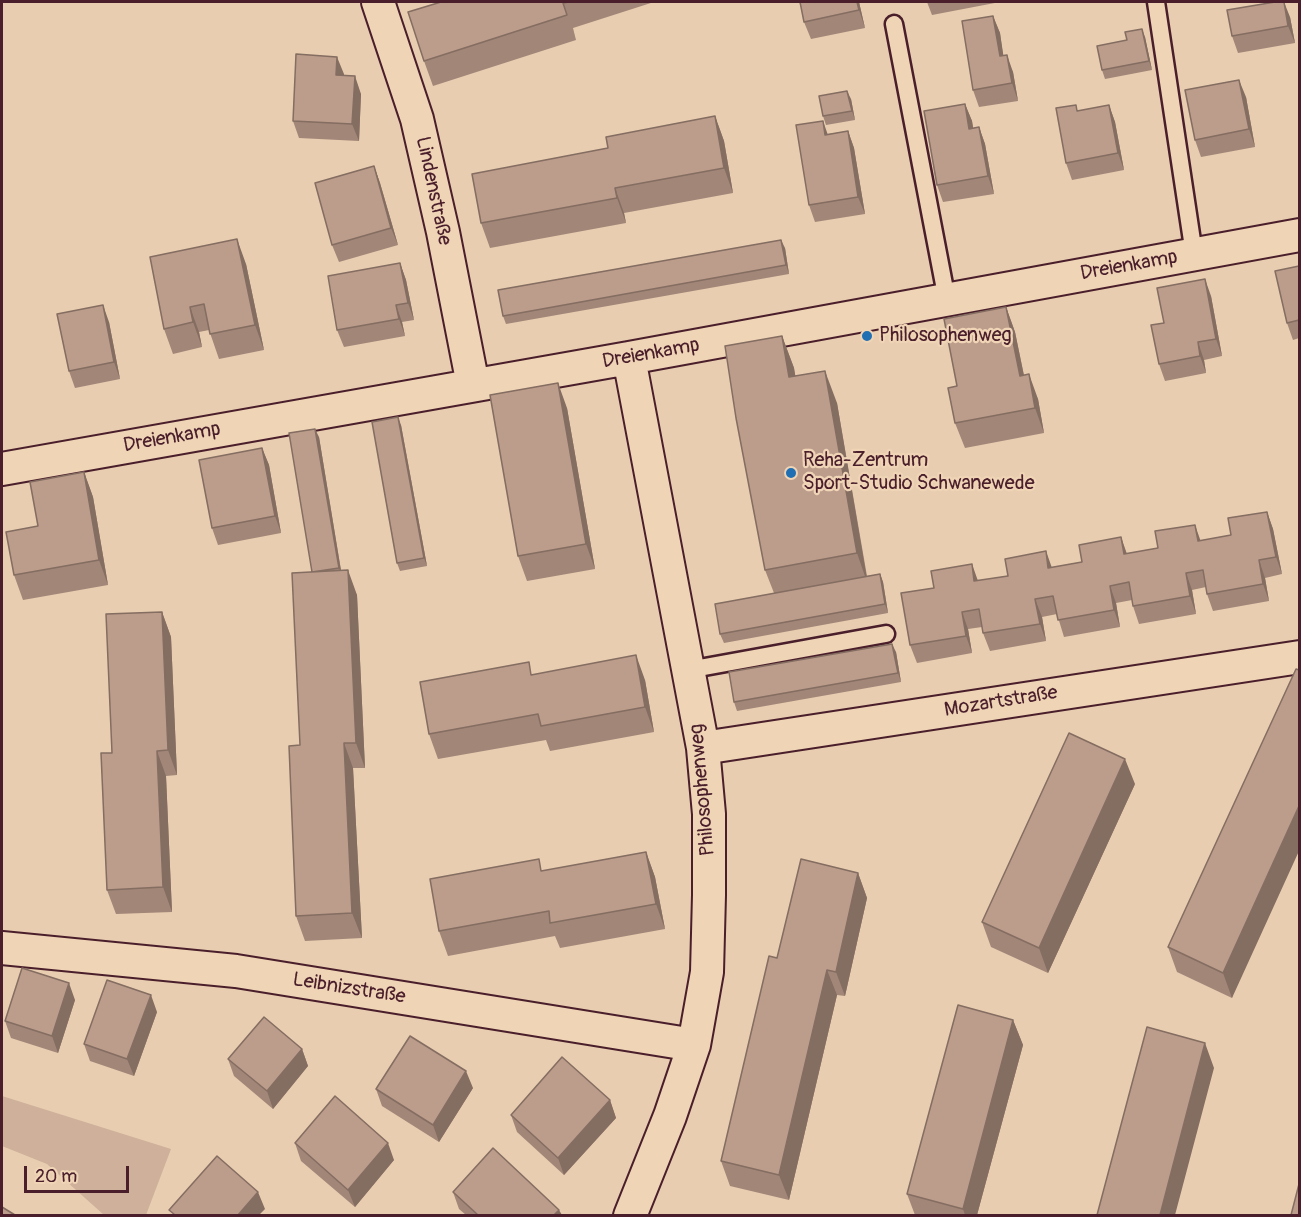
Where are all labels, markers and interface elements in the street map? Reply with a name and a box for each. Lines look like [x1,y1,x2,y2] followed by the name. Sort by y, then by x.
[410,134,456,248] street label: Lindenstraße
[1079,246,1179,286] street label: Dreienkamp
[879,324,1012,348] place label: Philosophenweg
[860,329,874,343] marker: Philosophenweg
[601,334,701,374] street label: Dreienkamp
[122,418,222,458] street label: Dreienkamp
[803,449,1035,496] place label: Reha-Zentrum Sport-Studio Schwanewede
[784,466,798,480] marker: Reha-Zentrum Sport-Studio Schwanewede
[943,681,1059,723] street label: Mozartstraße
[685,723,721,857] street label: Philosophenweg
[291,968,407,1010] street label: Leibnizstraße
[27,1154,132,1192] scale bar
[35,1165,77,1188] text: 20 m

